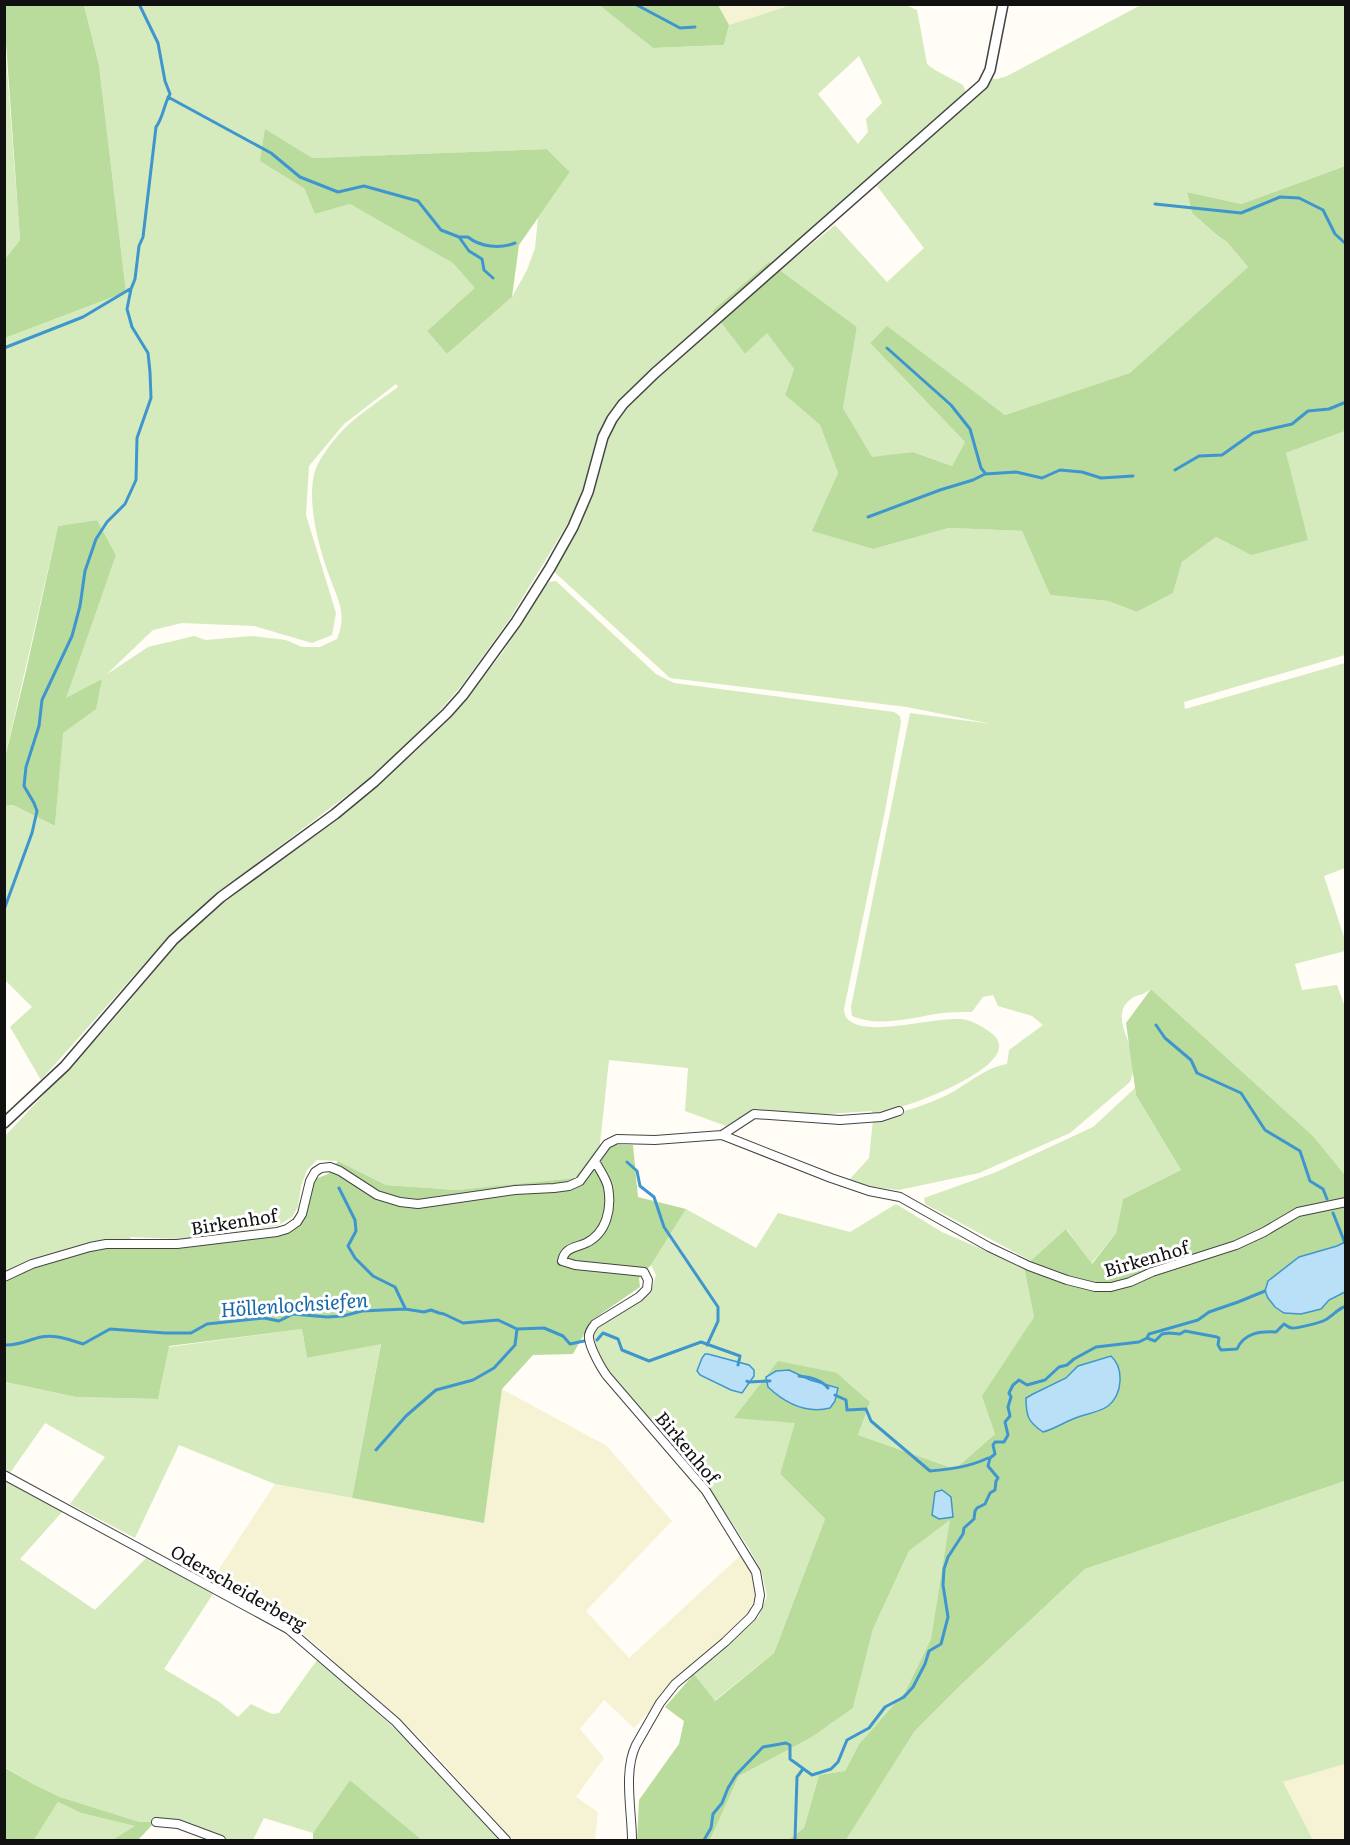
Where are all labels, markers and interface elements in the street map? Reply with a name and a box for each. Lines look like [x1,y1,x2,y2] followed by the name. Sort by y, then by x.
[189,1201,281,1241] street label: Birkenhof
[1100,1232,1194,1283] street label: Birkenhof
[219,1283,369,1323] water label: Höllenlochsiefen
[650,1405,728,1491] street label: Birkenhof
[166,1537,313,1637] street label: Oderscheiderberg

